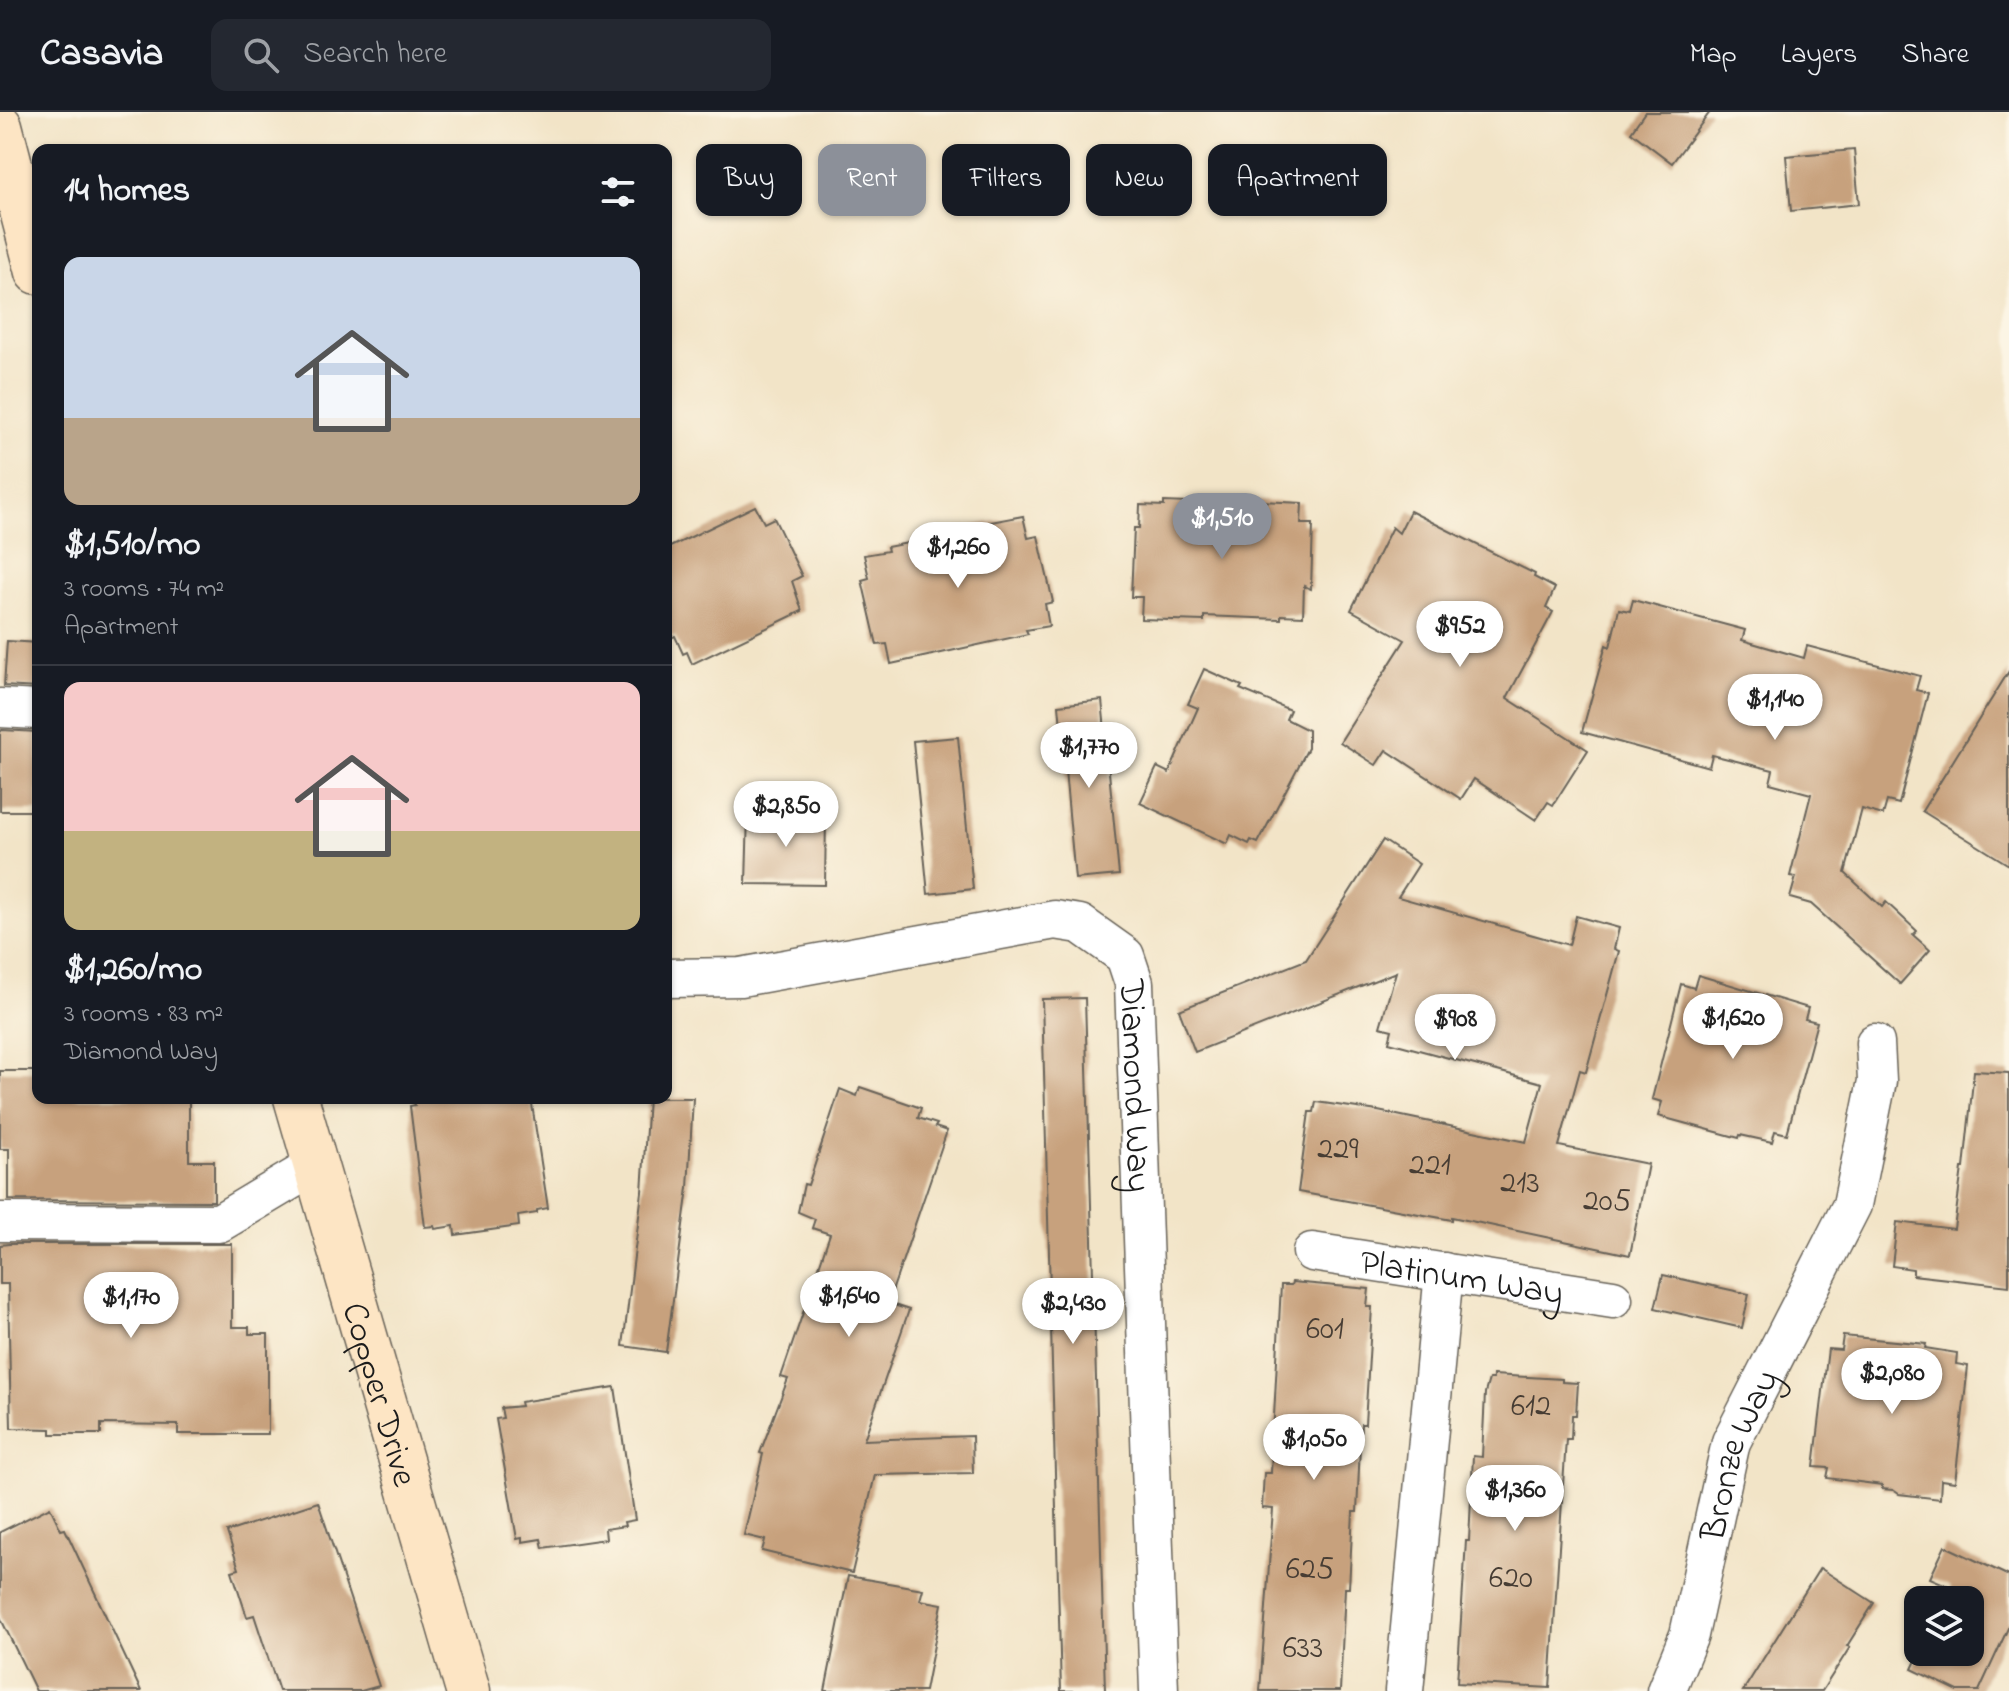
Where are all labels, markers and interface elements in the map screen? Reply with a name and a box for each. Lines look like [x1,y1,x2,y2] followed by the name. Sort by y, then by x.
[211,19,771,91] search box
[40,27,163,83] text: Casavia
[239,33,283,77] icon: search
[303,33,447,77] text: Search here
[1689,35,1737,76] text: Map
[1781,35,1857,76] text: Layers
[1901,35,1969,76] text: Share
[696,144,802,216] chip: Buy
[818,144,926,216] chip: Rent
[942,144,1070,216] chip: Filters
[1086,144,1192,216] chip: New
[1208,144,1387,216] chip: Apartment
[64,167,190,217] text: 14 homes
[596,170,640,214] icon: filters
[280,309,424,453] icon: home
[1157,493,1287,561] pin: $1,510
[1191,500,1253,538] text: $1,510
[64,521,201,571] text: $1,510/mo
[893,522,1023,590] pin: $1,260
[926,529,990,567] text: $1,260
[64,571,224,609] text: 3 rooms · 74 m²
[1413,601,1507,669] pin: $952
[1434,608,1486,646] text: $952
[64,609,178,647] text: Apartment
[1710,674,1840,742] pin: $1,140
[1746,681,1804,719] text: $1,140
[1024,722,1154,790] pin: $1,770
[1058,729,1120,767] text: $1,770
[280,734,424,878] icon: home
[721,781,851,849] pin: $2,850
[752,788,820,826] text: $2,850
[64,946,202,996] text: $1,260/mo
[1103,977,1163,1194] street label: Diamond Way
[1668,993,1798,1061] pin: $1,620
[1408,994,1502,1062] pin: $908
[64,996,223,1034] text: 3 rooms · 83 m²
[1701,1000,1765,1038] text: $1,620
[1433,1001,1477,1039] text: $908
[64,1034,218,1072] text: Diamond Way
[1317,1127,1359,1174] house number: 229
[1409,1143,1451,1190] house number: 221
[1500,1161,1540,1208] house number: 213
[1583,1179,1631,1226] house number: 205
[1356,1238,1567,1322] street label: Platinum Way
[784,1271,914,1339] pin: $1,640
[66,1272,196,1340] pin: $1,170
[818,1278,880,1316] text: $1,640
[1008,1278,1138,1346] pin: $2,430
[102,1279,160,1317] text: $1,170
[1040,1285,1106,1323] text: $2,430
[326,1297,430,1494] street label: Copper Drive
[1306,1307,1344,1354] house number: 601
[1827,1348,1957,1416] pin: $2,080
[1859,1355,1925,1393] text: $2,080
[1688,1361,1795,1547] street label: Bronze Way
[1511,1384,1551,1431] house number: 612
[1249,1414,1379,1482] pin: $1,050
[1281,1421,1347,1459] text: $1,050
[1450,1465,1580,1533] pin: $1,360
[1484,1472,1546,1510] text: $1,360
[1286,1547,1334,1594] house number: 625
[1489,1556,1533,1603] house number: 620
[1904,1586,1984,1666] map controls
[1904,1586,1984,1666] button: layers
[1283,1626,1323,1673] house number: 633

